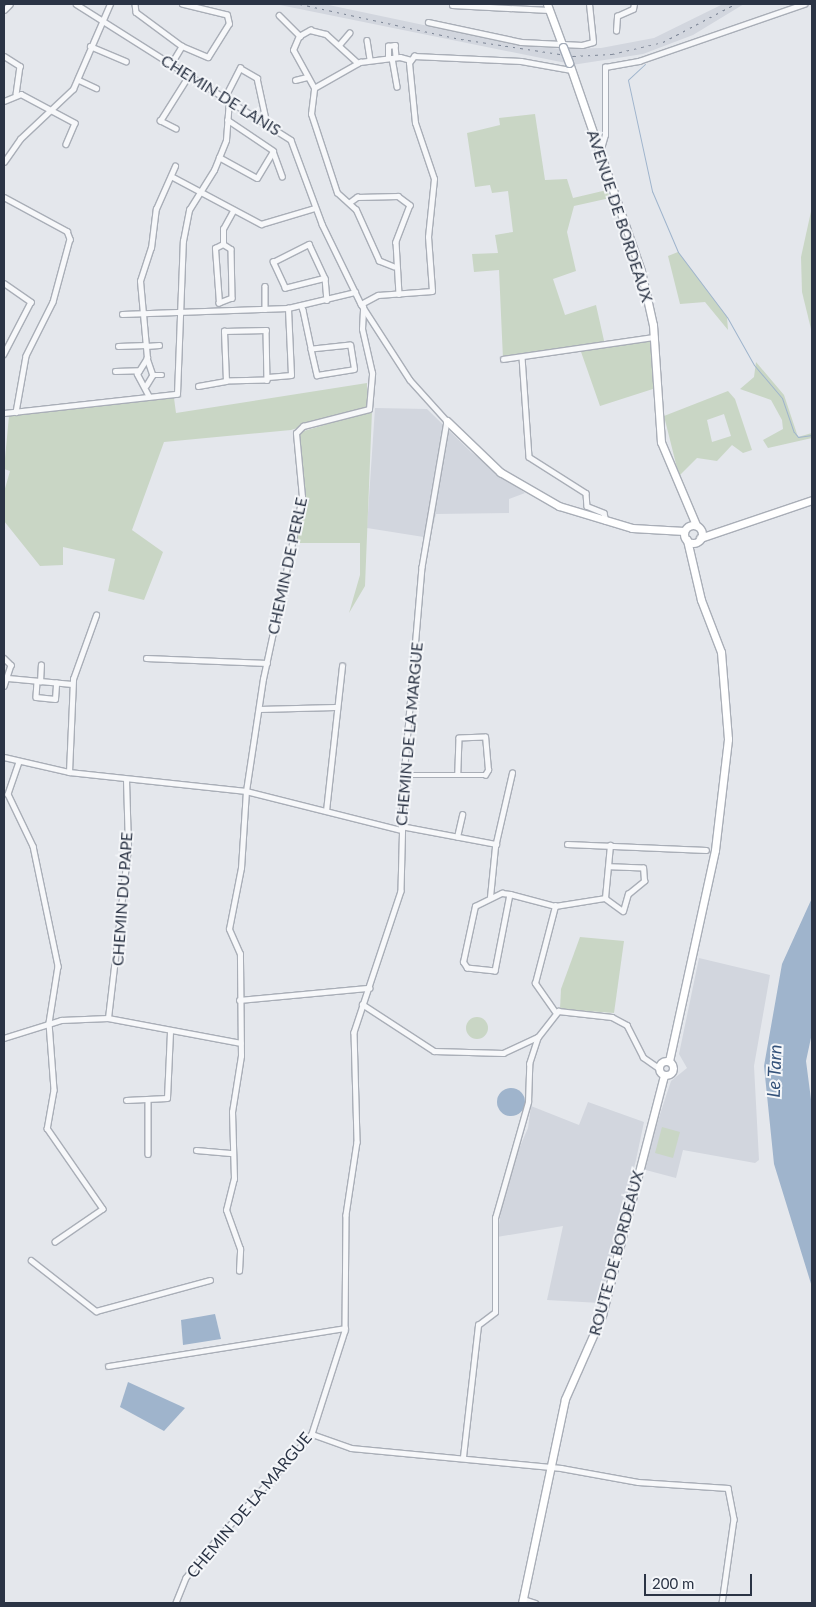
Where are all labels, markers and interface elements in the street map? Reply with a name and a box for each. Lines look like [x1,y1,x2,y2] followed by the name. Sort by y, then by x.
[158,50,284,140] street label: CHEMIN DE LANIS
[583,127,657,305] street label: AVENUE DE BORDEAUX
[263,496,311,636] street label: CHEMIN DE PERLE
[391,641,427,827] street label: CHEMIN DE LA MARGUE
[108,831,136,967] street label: CHEMIN DU PAPE
[762,1044,786,1098] water label: Le Tarn
[585,1168,647,1338] street label: ROUTE DE BORDEAUX
[182,1428,316,1582] street label: CHEMIN DE LA MARGUE
[646,1564,754,1596] scale bar
[652,1574,694,1592] text: 200 m

